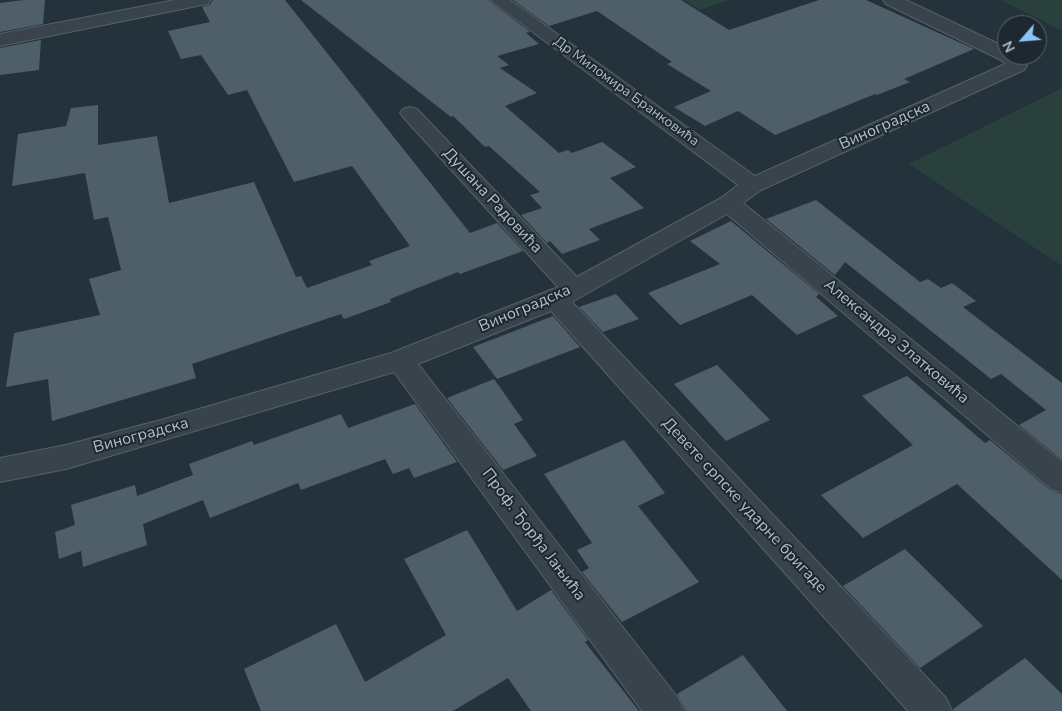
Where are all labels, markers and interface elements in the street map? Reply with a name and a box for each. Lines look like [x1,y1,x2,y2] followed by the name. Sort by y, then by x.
[997,15,1047,65] north arrow
[550,34,702,150] street label: Др Миломира Бранковића
[998,38,1020,56] text: N
[836,97,934,155] street label: Виноградска
[438,144,546,258] street label: Душана Радовића
[819,276,973,408] street label: Александра Златковића
[476,281,574,337] street label: Виноградска
[91,414,191,458] street label: Виноградска
[657,414,831,598] street label: Девете српске ударне бригаде
[477,465,589,605] street label: Проф. Ђорђа Јањића

